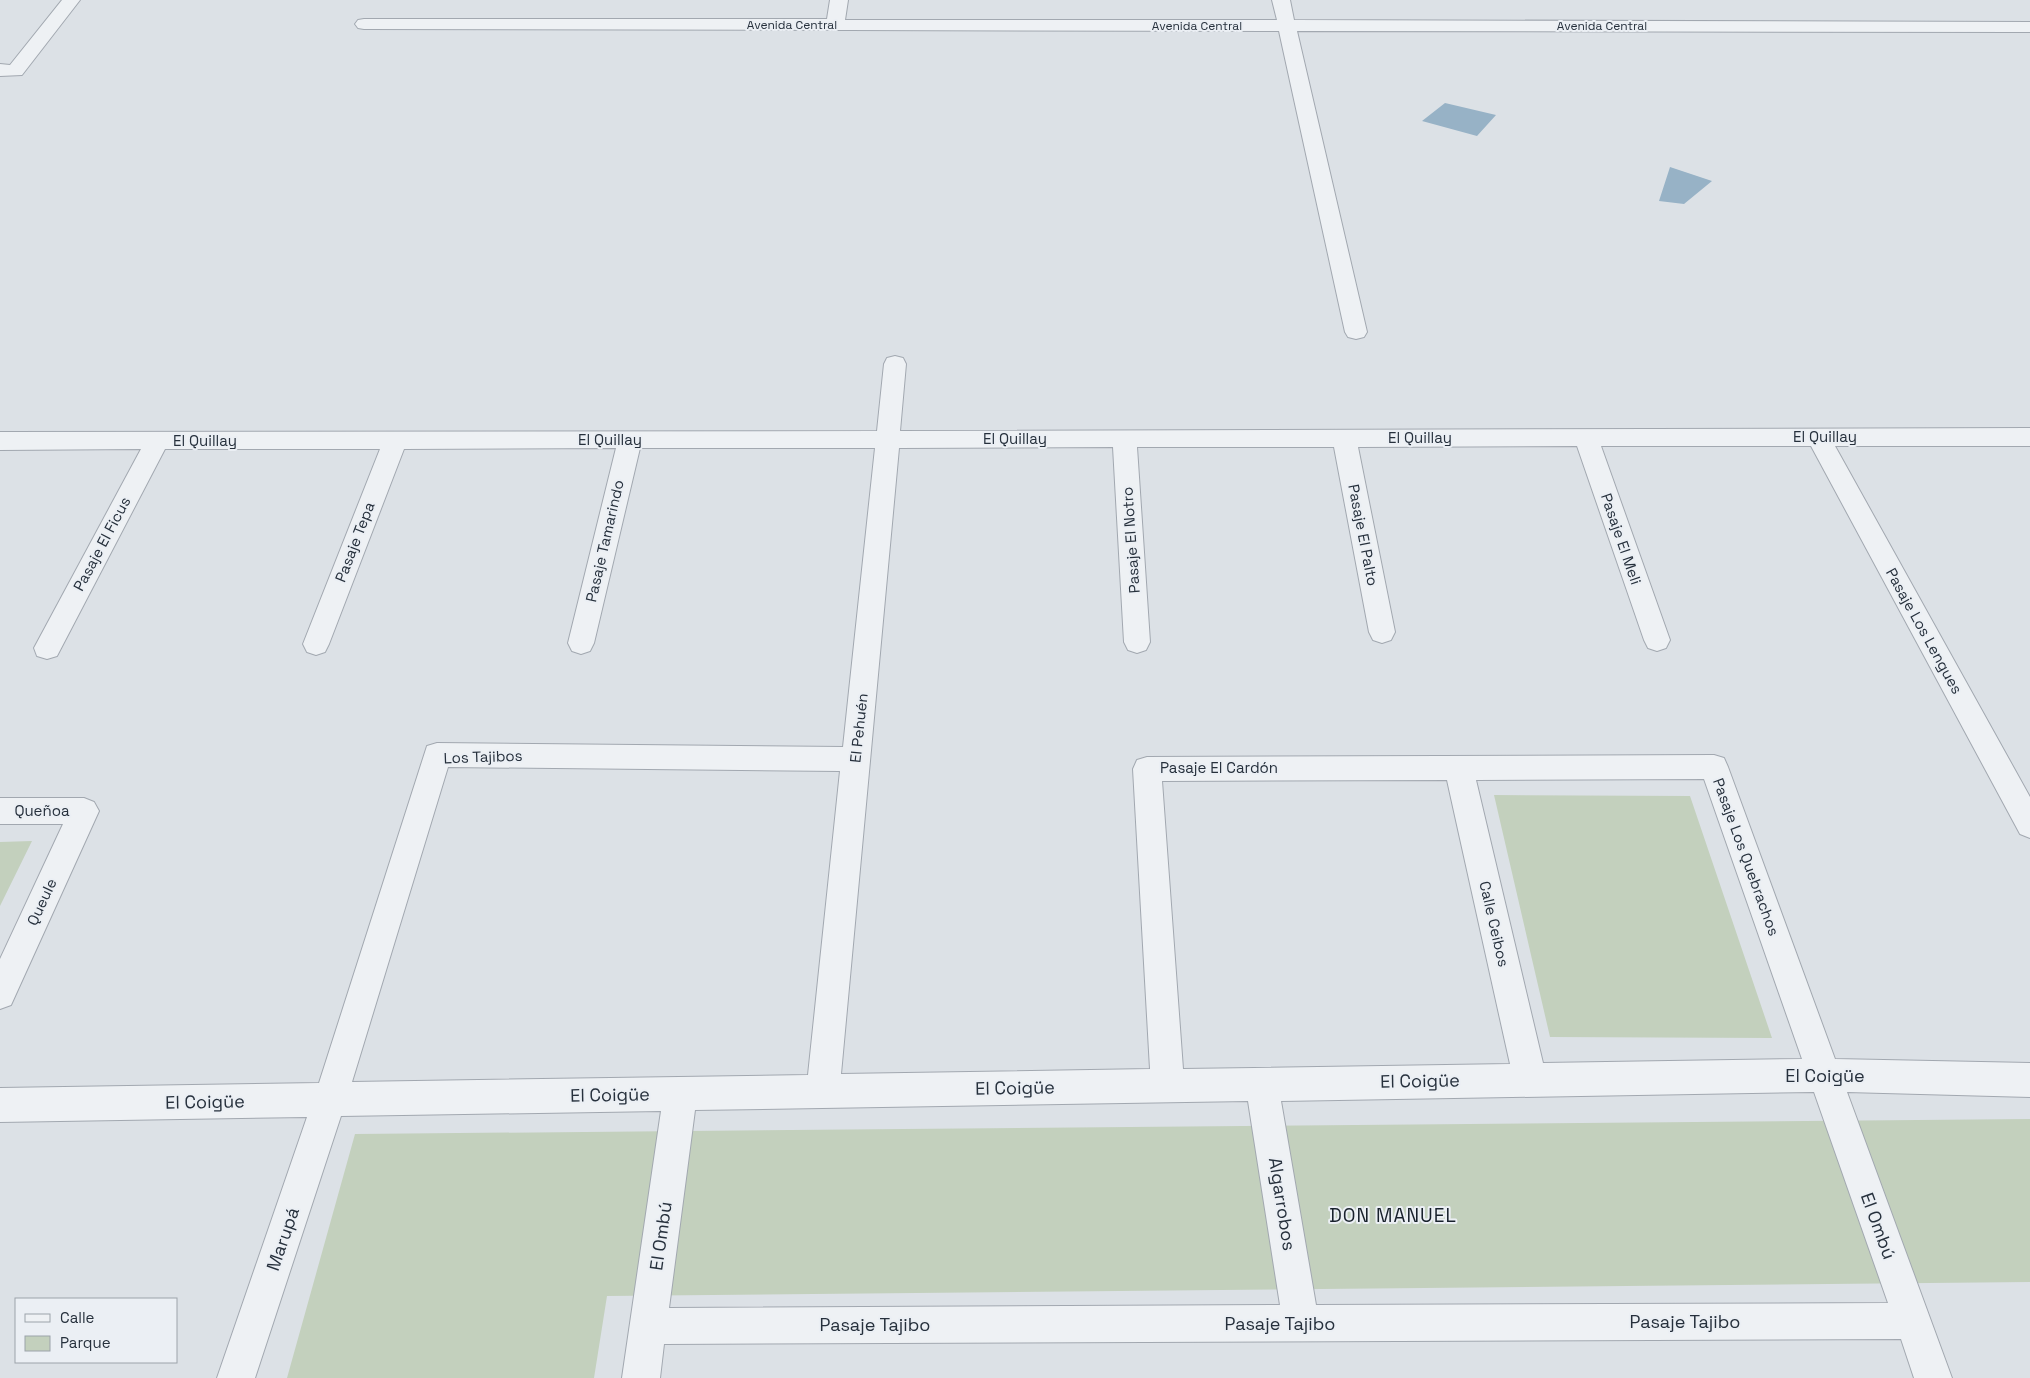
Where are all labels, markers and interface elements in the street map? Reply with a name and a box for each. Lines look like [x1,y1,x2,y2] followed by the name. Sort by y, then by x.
[747,17,837,33] street label: Avenida Central
[1152,18,1242,34] street label: Avenida Central
[1557,18,1647,34] street label: Avenida Central
[1793,427,1857,446] street label: El Quillay
[1388,428,1452,447] street label: El Quillay
[983,429,1047,448] street label: El Quillay
[578,430,642,449] street label: El Quillay
[173,431,237,450] street label: El Quillay
[581,478,628,604] street label: Pasaje Tamarindo
[1344,482,1383,587] street label: Pasaje El Palto
[1117,486,1144,594] street label: Pasaje El Notro
[1597,491,1646,587] street label: Pasaje El Meli
[69,493,134,594] street label: Pasaje El Ficus
[331,499,379,585] street label: Pasaje Tepa
[1882,564,1967,697] street label: Pasaje Los Lengues
[845,692,872,764] street label: El Pehuén
[443,746,523,767] street label: Los Tajibos
[1160,758,1278,777] street label: Pasaje El Cardón
[1709,775,1784,938] street label: Pasaje Los Quebrachos
[14,801,70,820] street label: Queñoa
[22,875,61,928] street label: Queule
[1475,879,1514,969] street label: Calle Ceibos
[1785,1064,1865,1087] street label: El Coigüe
[1380,1068,1460,1093] street label: El Coigüe
[975,1075,1055,1100] street label: El Coigüe
[570,1082,650,1107] street label: El Coigüe
[165,1089,245,1114] street label: El Coigüe
[1264,1156,1301,1252] street label: Algarrobos
[1856,1189,1901,1262] street label: El Ombú
[644,1200,677,1272] street label: El Ombú
[1329,1203,1457,1228] district label: DON MANUEL
[261,1204,304,1274] street label: Marupá
[15,1298,178,1363] legend
[60,1308,95,1327] text: Calle
[1630,1310,1740,1333] street label: Pasaje Tajibo
[1225,1312,1335,1335] street label: Pasaje Tajibo
[820,1313,930,1336] street label: Pasaje Tajibo
[60,1333,111,1352] text: Parque

